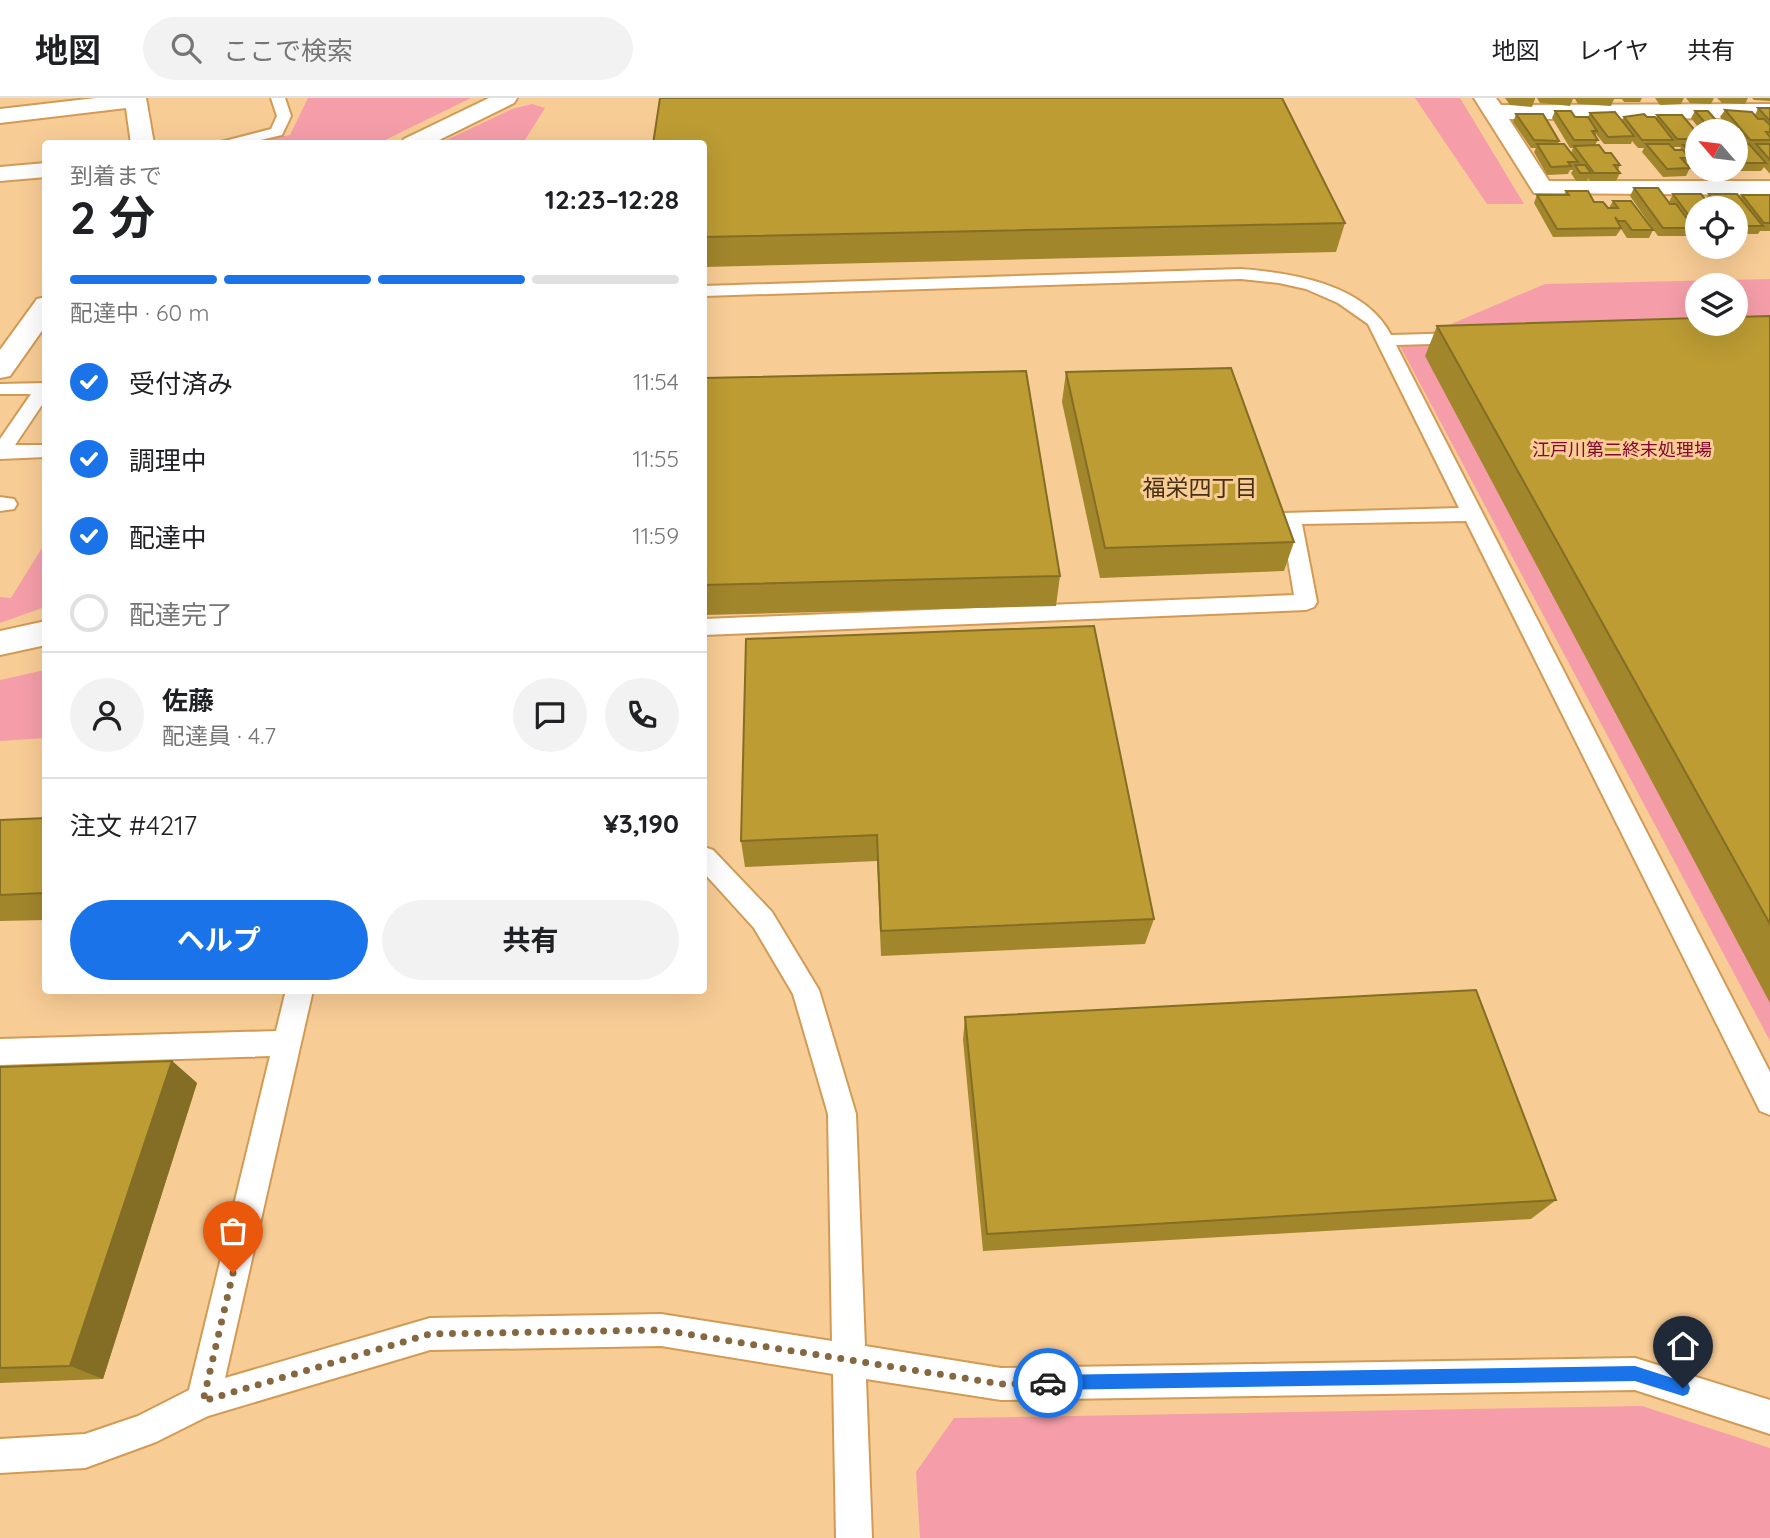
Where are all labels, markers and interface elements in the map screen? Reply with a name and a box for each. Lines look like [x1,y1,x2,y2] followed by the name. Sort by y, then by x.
[143,17,633,80] search box
[35,29,101,70] text: 地図
[167,29,205,67] icon: search
[223,34,353,67] text: ここで検索
[1492,35,1540,65] text: 地図
[1578,35,1649,65] text: レイヤ
[1687,35,1735,65] text: 共有
[1685,119,1748,182] north arrow
[1685,119,1748,336] map controls
[70,161,162,190] text: 到着まで
[545,183,679,216] text: 12:23–12:28
[70,188,155,246] text: 2 分
[1685,196,1748,259] button: locate
[1685,273,1748,336] button: layers
[70,298,209,327] text: 配達中 · 60 m
[70,363,108,401] icon: check
[129,367,233,400] text: 受付済み
[633,367,679,396] text: 11:54
[1532,438,1712,461] park label: 江戸川第二終末処理場
[70,440,108,478] icon: check
[129,444,207,477] text: 調理中
[633,444,679,473] text: 11:55
[1143,473,1258,502] district label: 福栄四丁目
[70,517,108,555] icon: check
[129,521,207,554] text: 配達中
[632,521,679,550] text: 11:59
[129,598,233,631] text: 配達完了
[70,678,144,752] button: person
[513,678,587,752] button: chat
[605,678,679,752] button: phone
[162,684,214,717] text: 佐藤
[162,721,276,750] text: 配達員 · 4.7
[603,807,679,840] text: ¥3,190
[70,809,197,842] text: 注文 #4217
[70,900,368,980] button: ヘルプ
[382,900,679,980] button: 共有
[203,1201,263,1273] pin
[214,1212,252,1250] icon: bag
[1653,1316,1713,1388] pin
[1664,1327,1702,1365] icon: home
[1013,1348,1083,1418] courier
[1029,1364,1067,1402] icon: car

